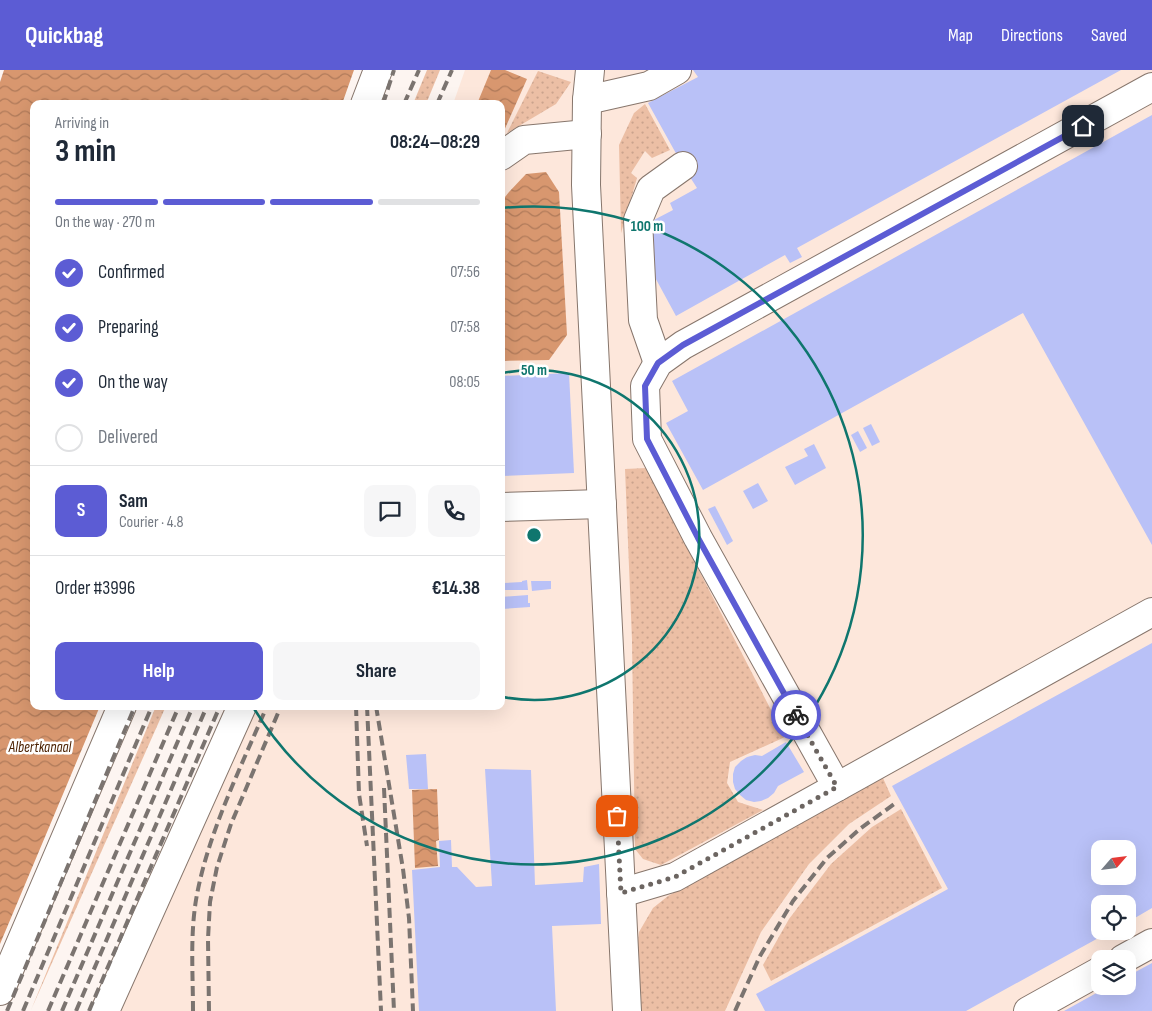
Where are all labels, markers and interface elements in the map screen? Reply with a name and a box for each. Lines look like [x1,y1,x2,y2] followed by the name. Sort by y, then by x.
[25,21,103,50] text: Quickbag
[948,25,973,46] text: Map
[1001,25,1063,46] text: Directions
[1091,25,1127,46] text: Saved
[1062,105,1104,147] pin
[1069,112,1097,140] icon: home
[55,114,109,133] text: Arriving in
[390,131,480,154] text: 08:24–08:29
[55,132,116,171] text: 3 min
[55,213,155,232] text: On the way · 270 m
[631,217,663,236] text: 100 m
[55,259,83,287] icon: check
[98,261,165,284] text: Confirmed
[450,263,480,282] text: 07:56
[55,314,83,342] icon: check
[98,316,159,339] text: Preparing
[450,318,480,337] text: 07:58
[521,361,547,380] text: 50 m
[55,369,83,397] icon: check
[98,371,168,394] text: On the way
[449,373,480,392] text: 08:05
[98,426,158,449] text: Delivered
[364,485,416,537] button: chat
[428,485,480,537] button: phone
[119,490,148,513] text: Sam
[77,499,85,522] text: S
[119,513,183,532] text: Courier · 4.8
[525,526,543,544] centre of rings
[55,577,135,600] text: Order #3996
[432,577,480,600] text: €14.38
[55,642,263,700] button: Help
[273,642,480,700] button: Share
[771,690,821,740] courier
[782,701,810,729] icon: bike
[8,738,73,757] water label: Albertkanaal
[596,795,638,837] pin
[603,802,631,830] icon: bag
[1091,840,1136,885] north arrow
[1091,840,1136,995] map controls
[1091,895,1136,940] button: locate
[1091,950,1136,995] button: layers

